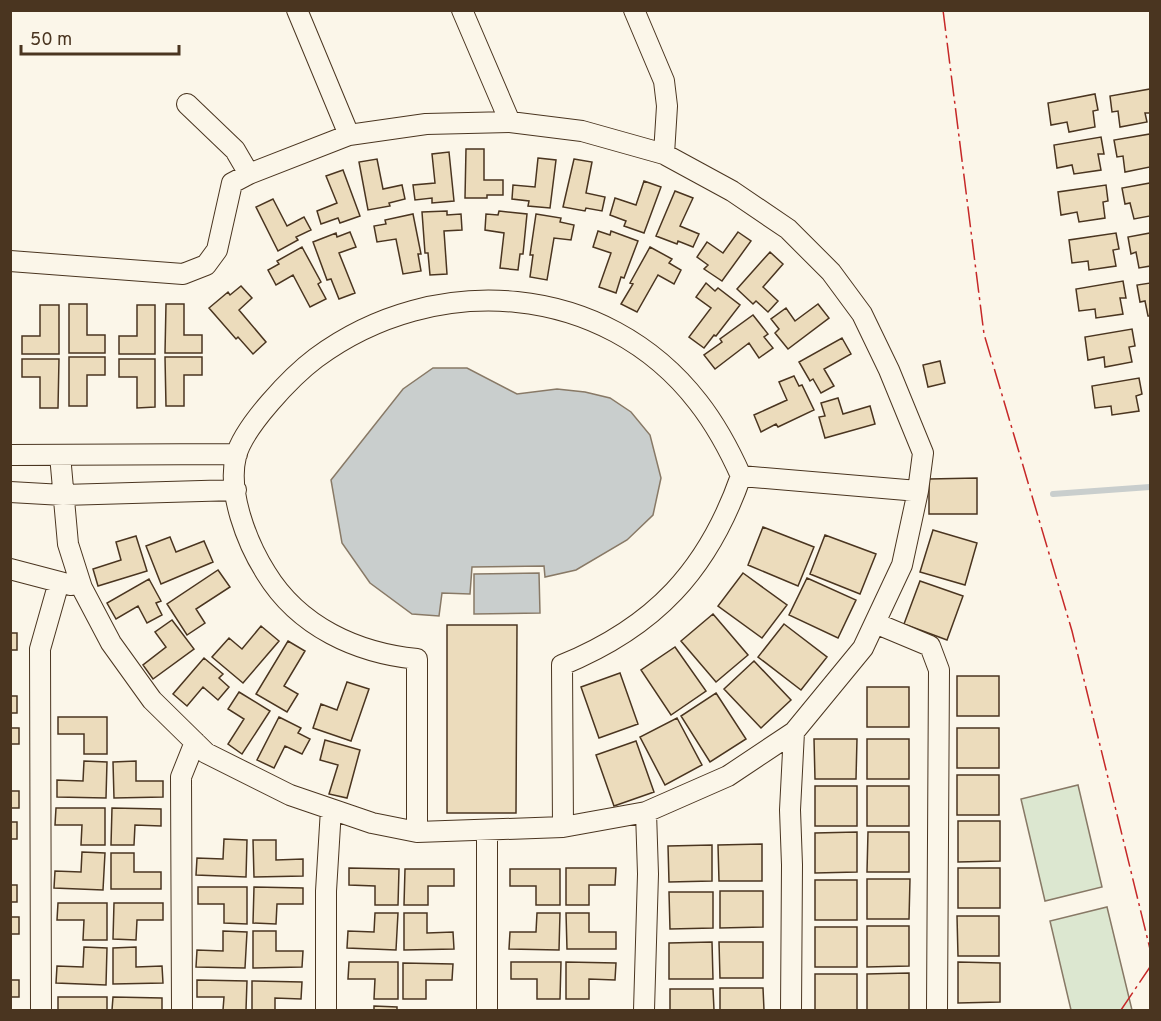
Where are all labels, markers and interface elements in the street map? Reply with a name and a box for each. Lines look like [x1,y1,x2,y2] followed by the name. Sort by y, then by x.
[21,18,178,56] scale bar
[30,29,72,52] text: 50 m

